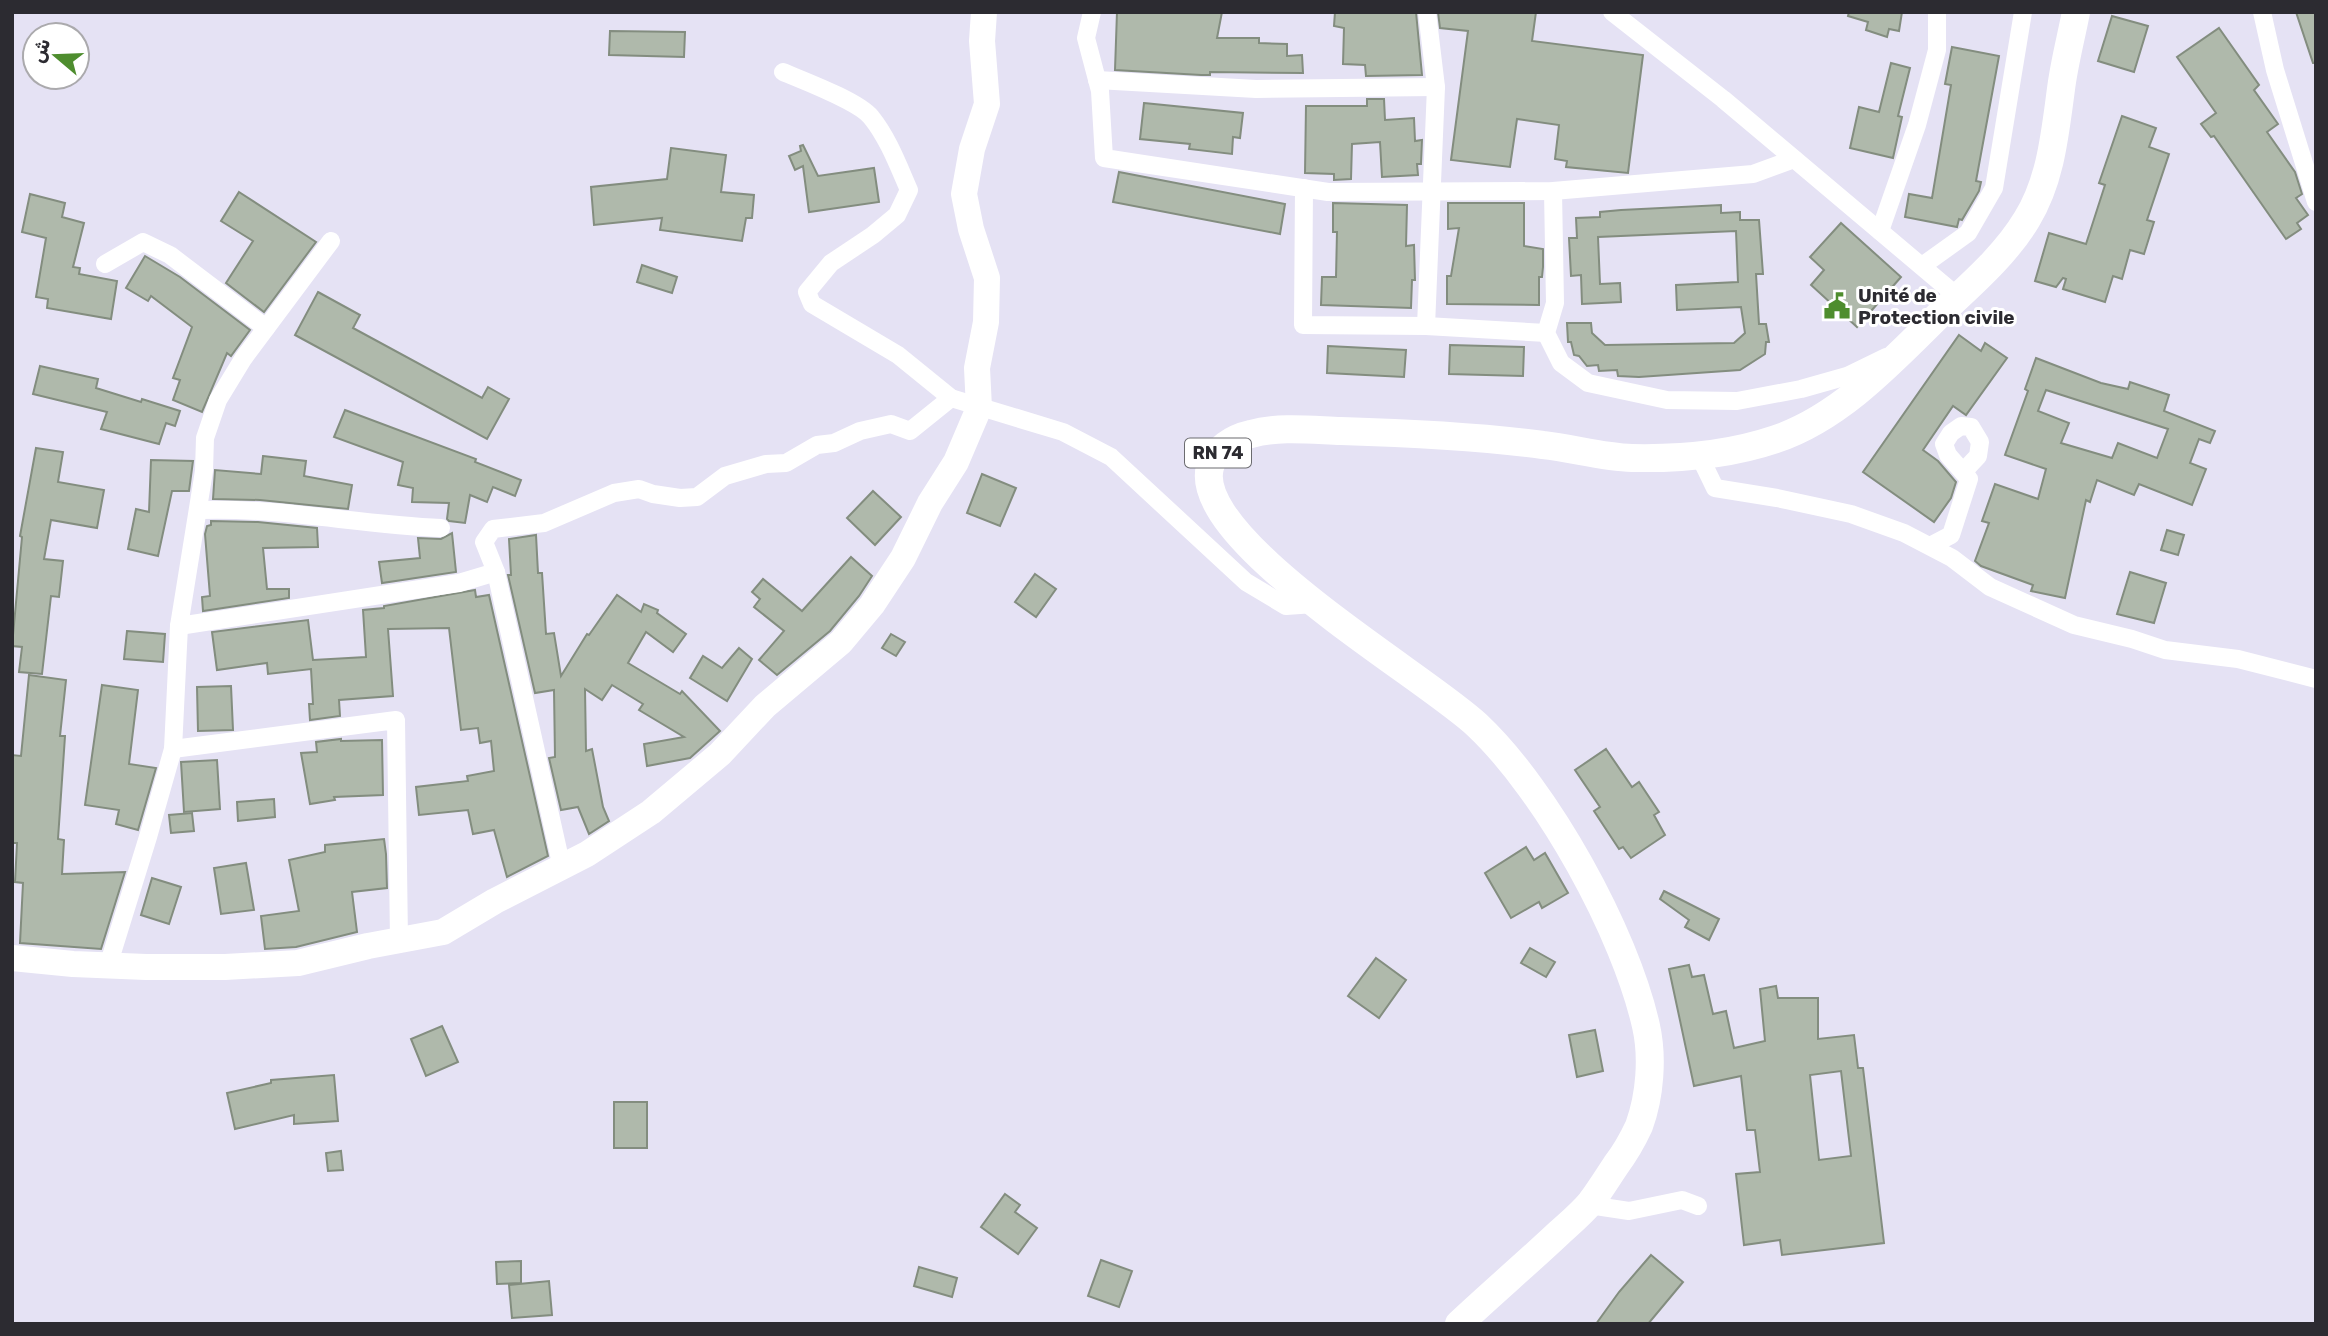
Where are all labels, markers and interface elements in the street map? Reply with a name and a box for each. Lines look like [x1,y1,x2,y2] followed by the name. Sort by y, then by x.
[21,21,91,91] north arrow
[26,36,55,66] text: ش
[1858,284,2015,329] place label: Unité de Protection civile
[1822,291,1852,321] public building icon: Unité de Protection civile
[1185,438,1251,467] road number: RN 74

